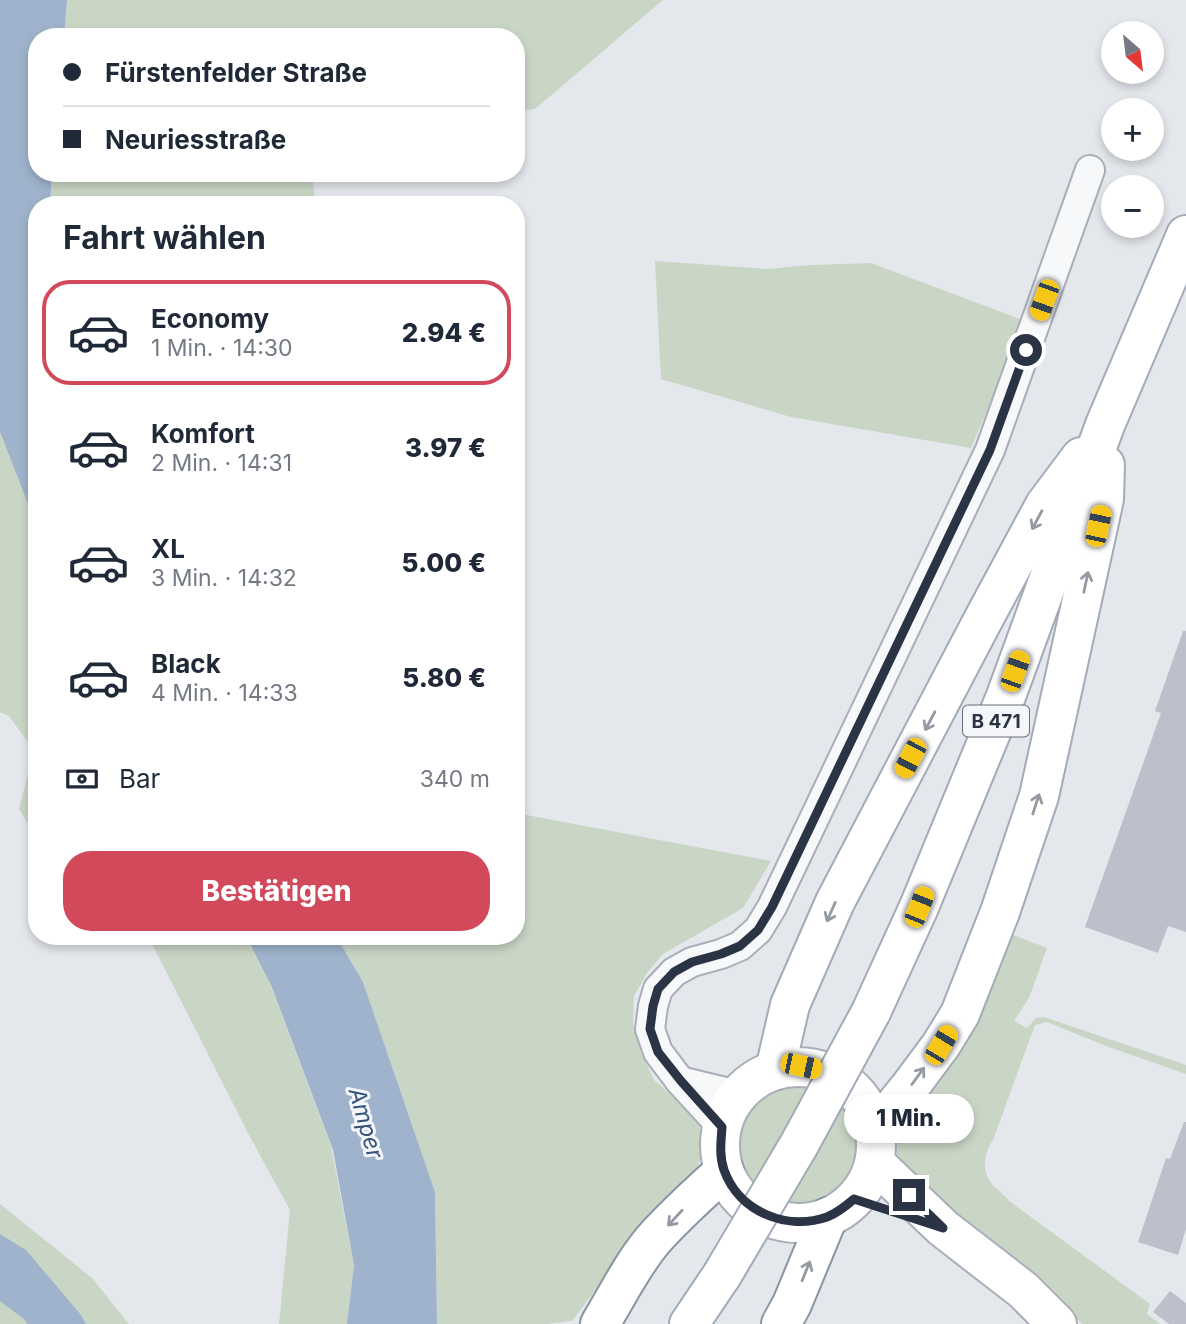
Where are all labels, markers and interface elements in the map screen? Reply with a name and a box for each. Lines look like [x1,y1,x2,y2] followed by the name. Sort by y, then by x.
[1101,21,1164,84] north arrow
[1101,21,1164,238] map controls
[105,57,367,88] text: Fürstenfelder Straße
[1101,98,1164,161] button: +
[105,124,286,155] text: Neuriesstraße
[1101,175,1164,238] button: −
[63,218,266,257] text: Fahrt wählen
[1027,277,1062,323] car
[67,301,130,364] icon: car
[151,303,269,334] text: Economy
[402,317,486,348] text: 2.94 €
[151,334,293,362] text: 1 Min. · 14:30
[1010,334,1042,366] route start
[67,416,130,479] icon: car
[151,418,255,449] text: Komfort
[405,432,486,463] text: 3.97 €
[151,449,292,477] text: 2 Min. · 14:31
[1084,503,1113,549] car
[1030,509,1043,530] one-way arrow
[67,531,130,594] icon: car
[151,533,185,564] text: XL
[402,547,486,578] text: 5.00 €
[151,564,297,592] text: 3 Min. · 14:32
[1079,571,1093,594] one-way arrow
[67,646,130,709] icon: car
[151,648,221,679] text: Black
[998,648,1033,694] car
[402,662,486,693] text: 5.80 €
[151,679,298,707] text: 4 Min. · 14:33
[963,706,1029,736] road number: B 471
[923,710,936,731] one-way arrow
[891,735,930,781] car
[63,760,101,798] icon: cash
[119,763,160,794] text: Bar
[420,765,490,793] text: 340 m
[1030,793,1043,815] one-way arrow
[63,851,490,931] button: Bestätigen
[902,884,937,930] car
[824,901,837,922] one-way arrow
[922,1022,961,1068] car
[779,1051,824,1081] car
[911,1067,925,1086] one-way arrow
[342,1084,390,1163] water label: Amper
[844,1094,974,1142] callout: 1 Min.
[876,1104,942,1132] text: 1 Min.
[893,1179,925,1211] route end
[666,1209,683,1226] one-way arrow
[800,1261,813,1282] one-way arrow

